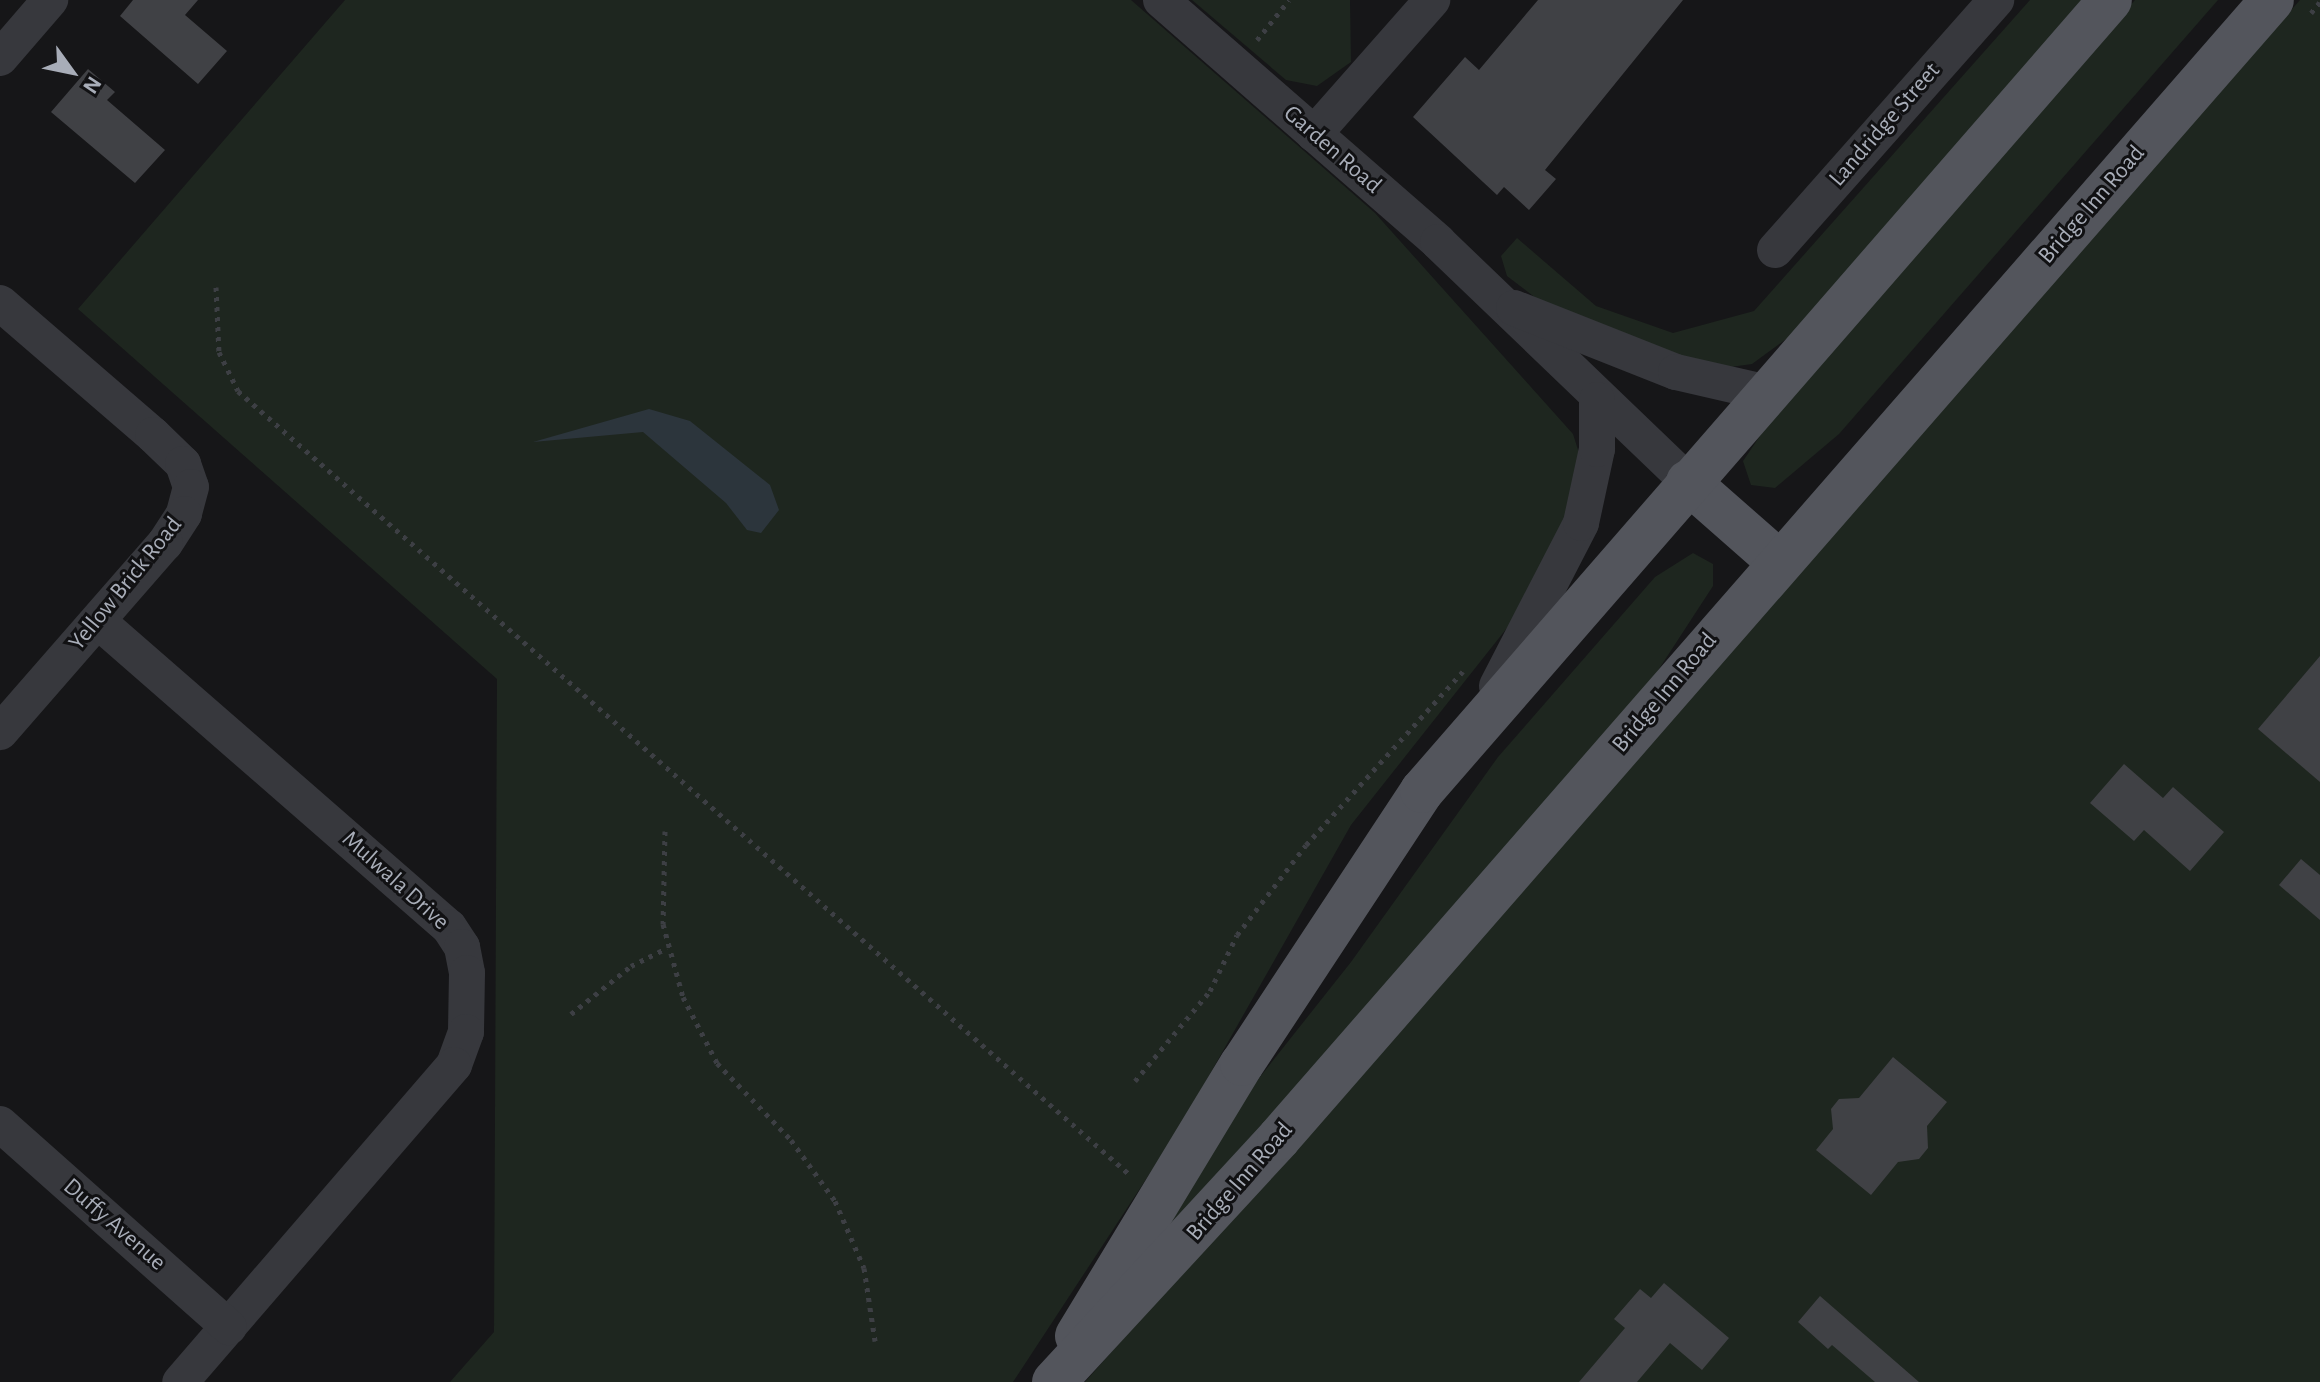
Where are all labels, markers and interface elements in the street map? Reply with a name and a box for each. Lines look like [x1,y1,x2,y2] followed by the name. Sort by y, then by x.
[32,32,112,112] north arrow
[1823,57,1947,193] street label: Landridge Street
[79,73,106,97] text: N
[1277,100,1387,200] street label: Garden Road
[2033,140,2151,270] street label: Bridge Inn Road
[63,511,189,657] street label: Yellow Brick Road
[1606,627,1724,759] street label: Bridge Inn Road
[335,825,455,937] street label: Mulwala Drive
[1181,1117,1299,1247] street label: Bridge Inn Road
[57,1173,171,1277] street label: Duffy Avenue

